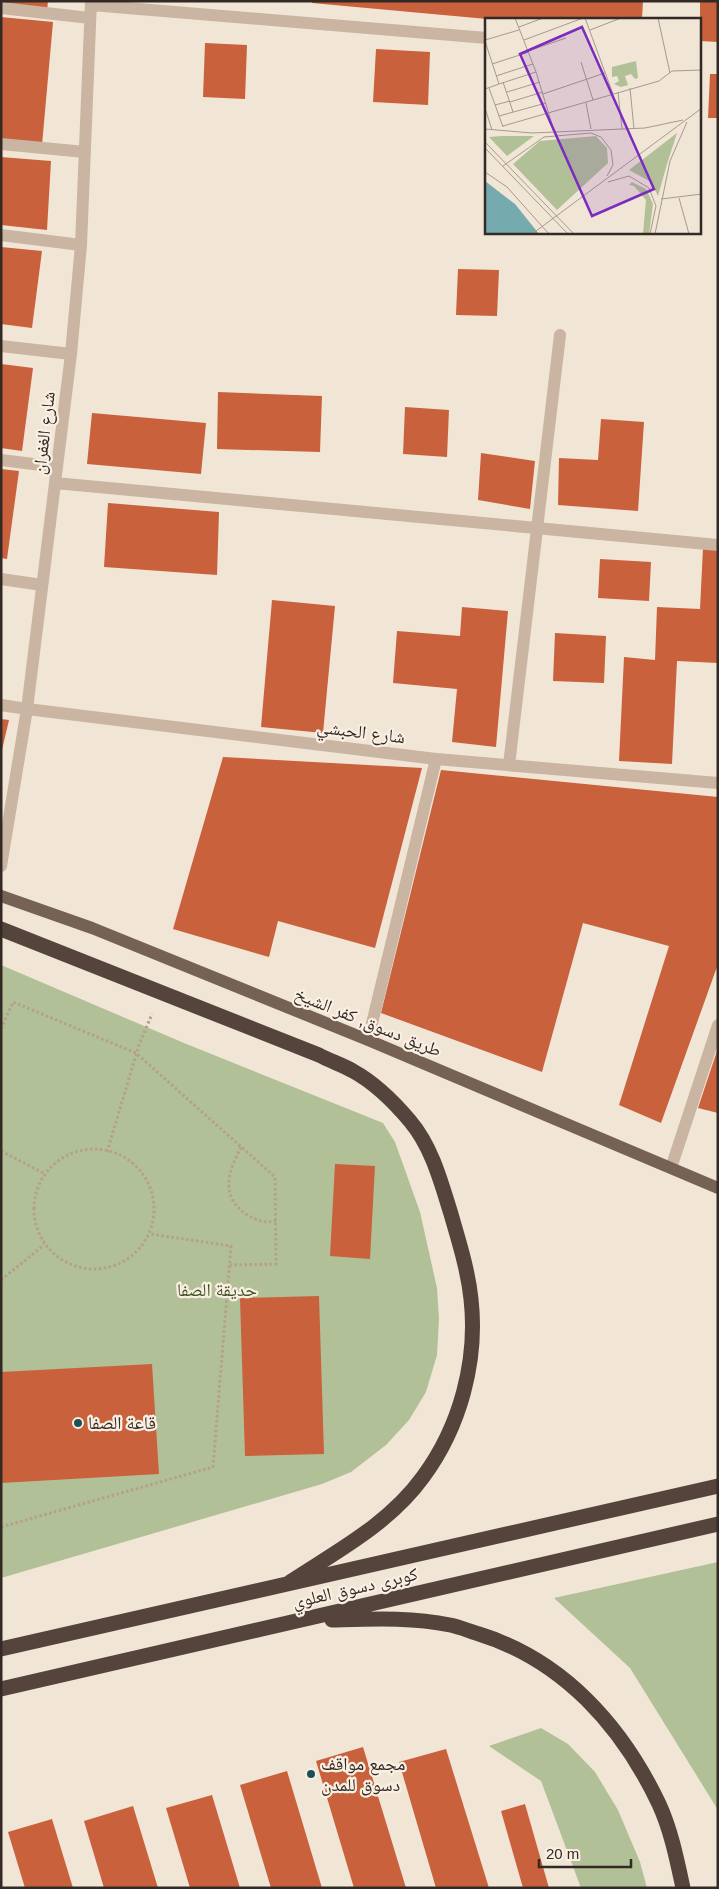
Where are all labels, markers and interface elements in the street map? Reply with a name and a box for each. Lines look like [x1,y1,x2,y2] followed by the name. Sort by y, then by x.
[485,18,702,234] inset map
[29,390,60,476] street label: شارع الغفران
[315,717,406,752] street label: شارع الحبشي
[291,983,444,1062] street label: طريق دسوق, كفر الشيخ
[177,1280,257,1300] park label: حديقة الصفا
[88,1413,156,1433] place label: قاعة الصفا
[72,1417,84,1429] marker: قاعة الصفا
[290,1564,421,1617] street label: كوبرى دسوق العلوي
[321,1754,405,1796] place label: مجمع مواقف دسوق للمدن
[305,1768,317,1780] marker: مجمع مواقف دسوق للمدن
[539,1836,632,1868] scale bar
[546,1845,579,1862] text: 20 m

